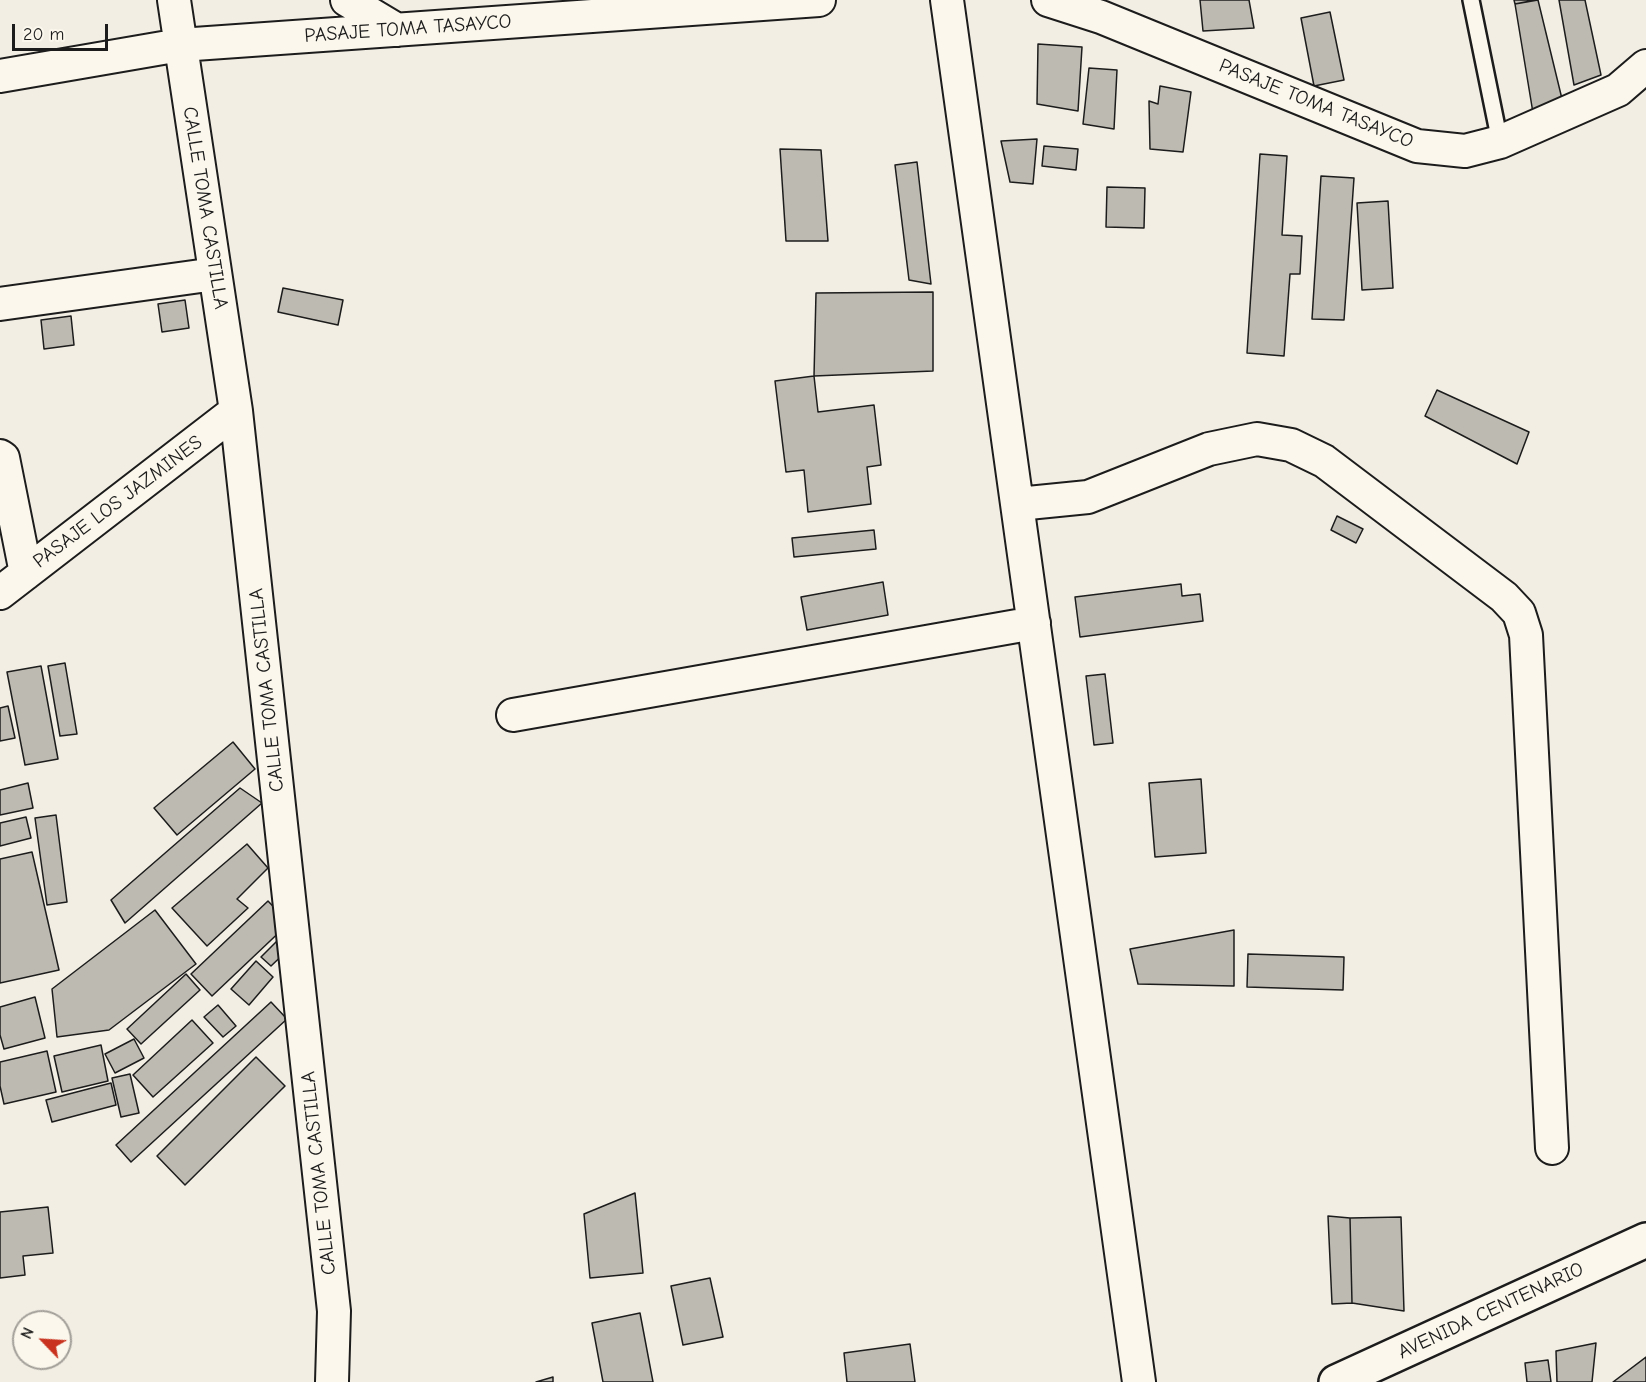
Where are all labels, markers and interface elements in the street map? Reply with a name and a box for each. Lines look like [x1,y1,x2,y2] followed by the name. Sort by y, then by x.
[304,10,512,48] street label: PASAJE TOMA TASAYCO
[15,12,111,50] scale bar
[23,24,64,45] text: 20 m
[1215,54,1417,154] street label: PASAJE TOMA TASAYCO
[177,105,233,311] street label: CALLE TOMA CASTILLA
[29,430,207,574] street label: PASAJE LOS JAZMINES
[244,587,290,793] street label: CALLE TOMA CASTILLA
[296,1070,342,1276] street label: CALLE TOMA CASTILLA
[1394,1257,1588,1365] street label: AVENIDA CENTENARIO
[12,1310,72,1370] north arrow
[17,1325,38,1342] text: N

